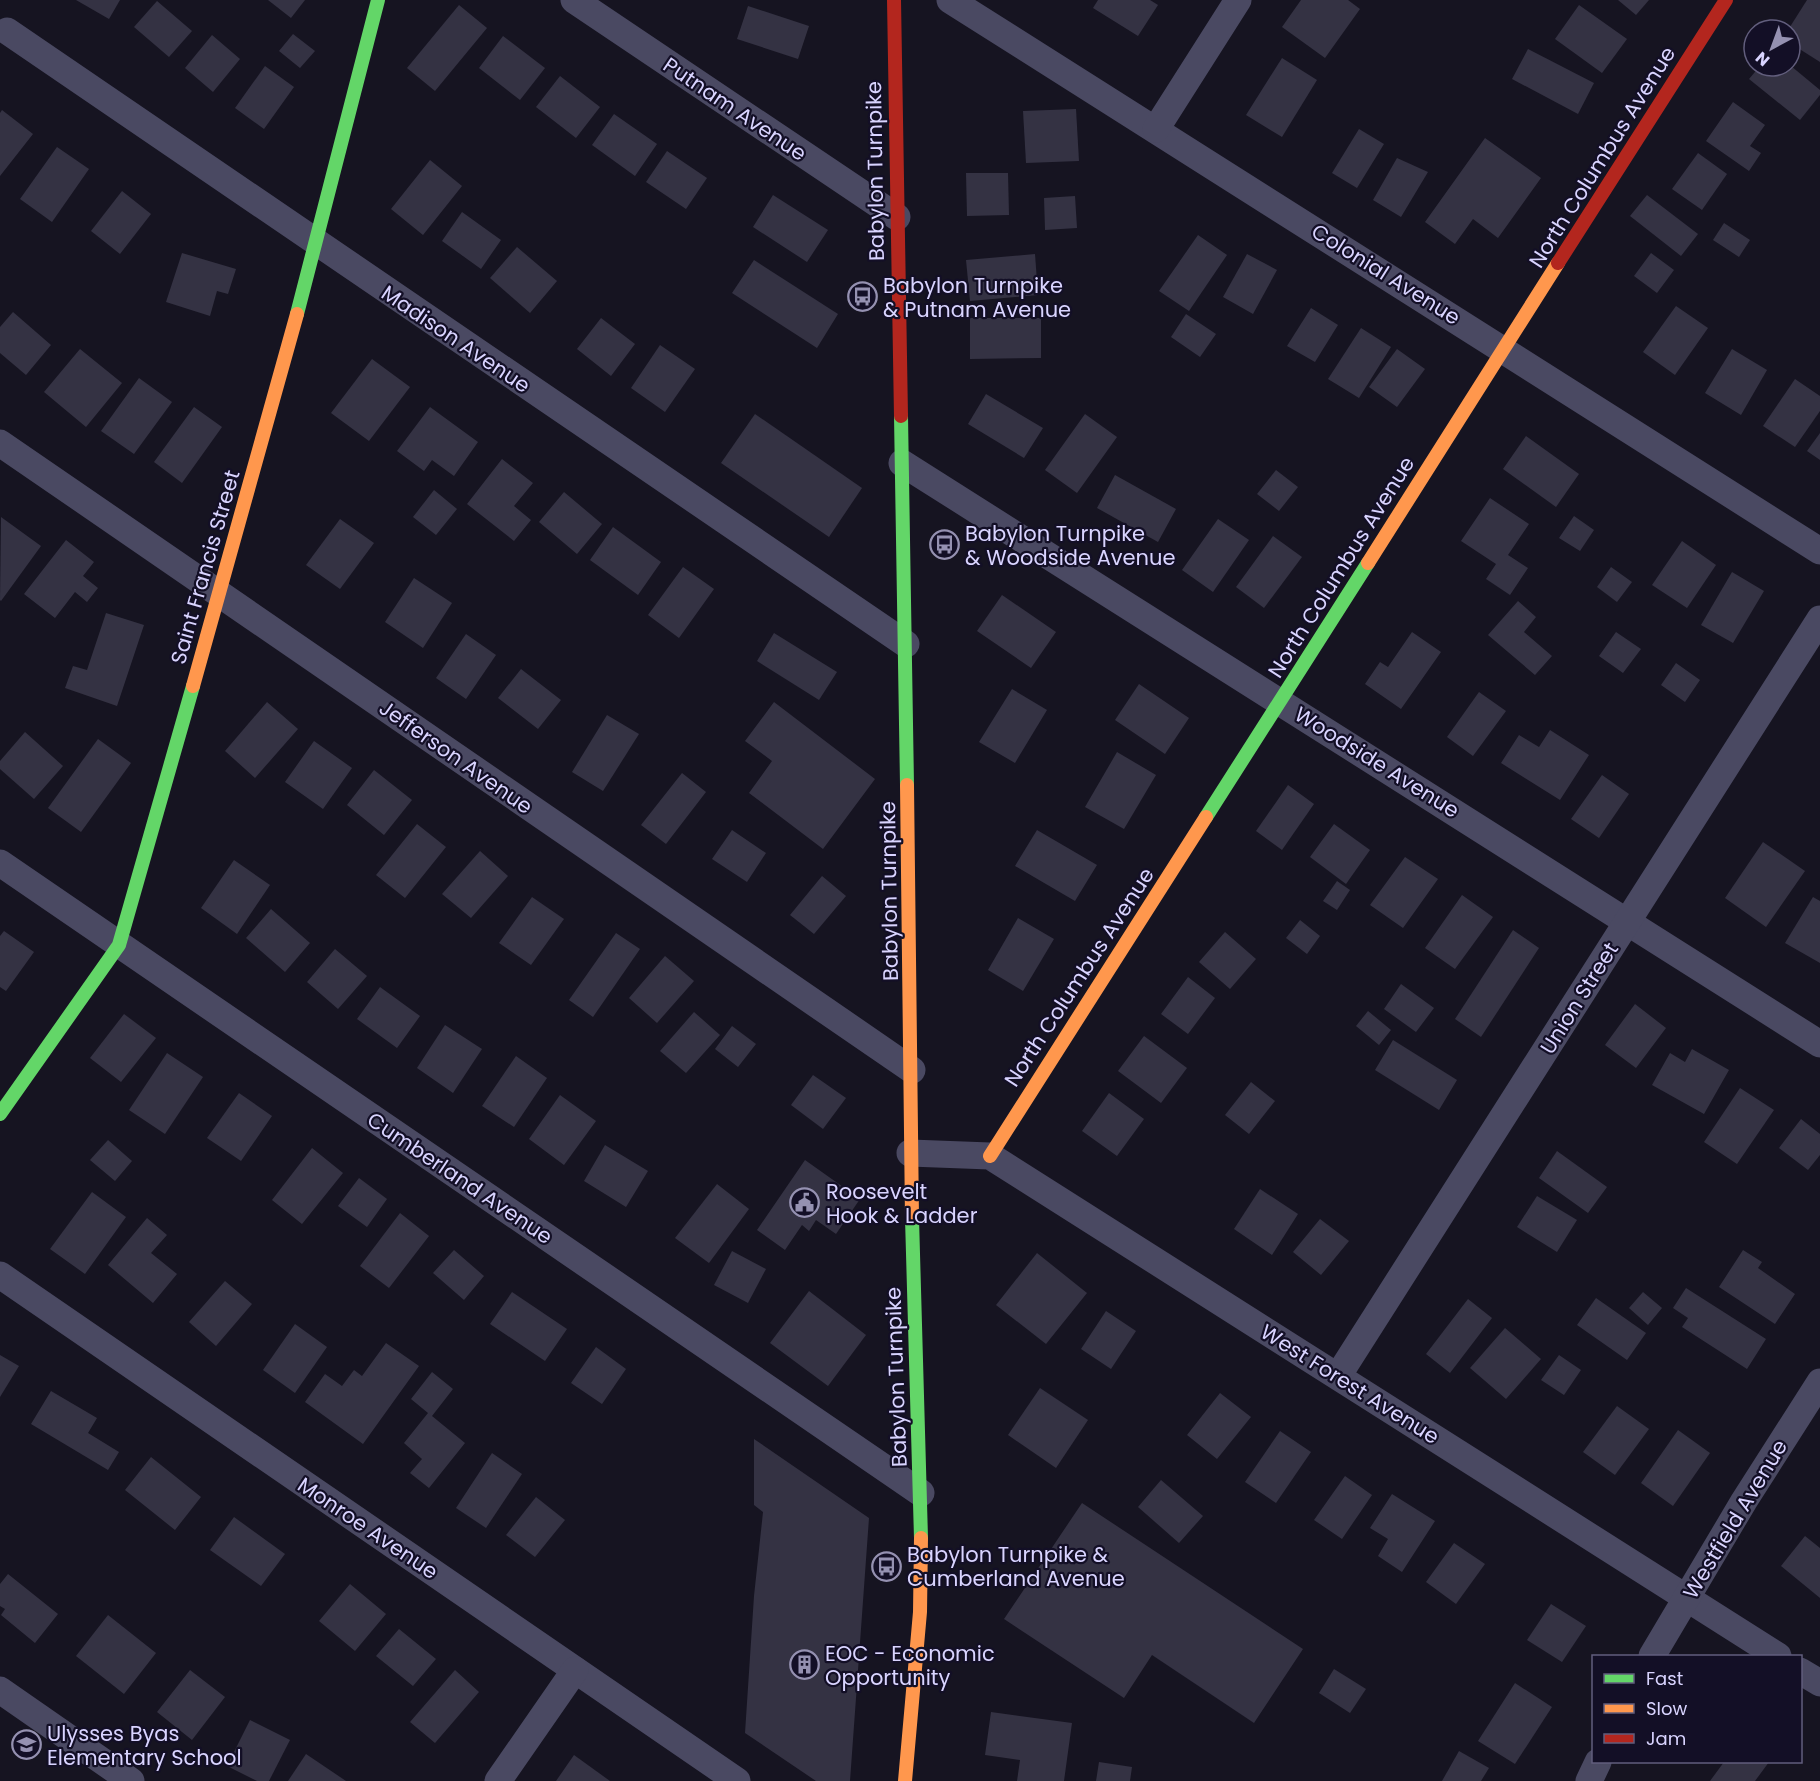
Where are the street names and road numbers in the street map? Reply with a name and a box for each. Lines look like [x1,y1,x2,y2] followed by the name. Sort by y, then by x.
[1522,41,1682,273] street label: North Columbus Avenue
[658,50,812,168] street label: Putnam Avenue
[859,81,891,261] street label: Babylon Turnpike
[1306,216,1466,332] street label: Colonial Avenue
[376,278,536,400] street label: Madison Avenue
[1261,451,1421,683] street label: North Columbus Avenue
[163,467,247,667] street label: Saint Francis Street
[373,693,539,821] street label: Jefferson Avenue
[1289,700,1465,824] street label: Woodside Avenue
[873,801,905,981] street label: Babylon Turnpike
[997,862,1161,1092] street label: North Columbus Avenue
[1533,937,1625,1059] street label: Union Street
[362,1105,558,1251] street label: Cumberland Avenue
[878,1287,914,1467] street label: Babylon Turnpike
[1255,1317,1445,1451] street label: West Forest Avenue
[1676,1434,1794,1604] street label: Westfield Avenue
[292,1470,444,1586] street label: Monroe Avenue

